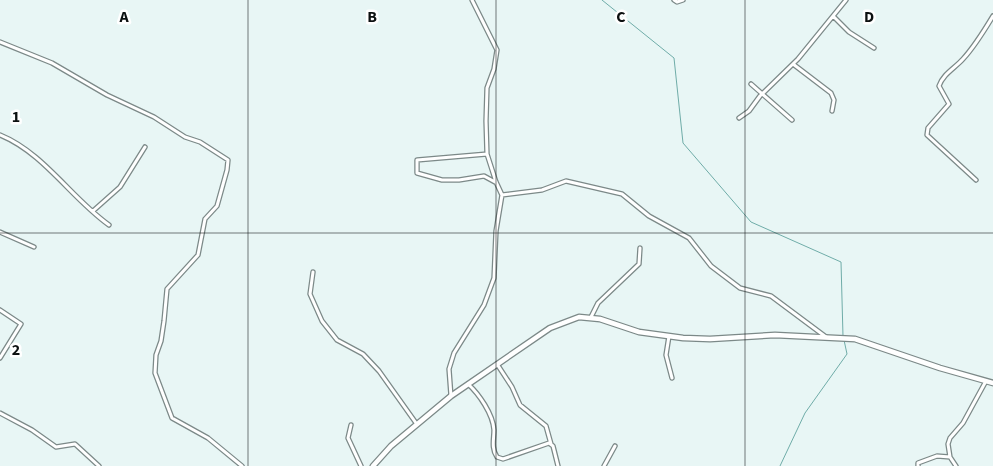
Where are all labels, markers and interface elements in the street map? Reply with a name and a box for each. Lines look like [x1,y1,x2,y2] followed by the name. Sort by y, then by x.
[118,6,129,28] text: A
[367,6,377,28] text: B
[616,6,626,28] text: C
[864,6,874,28] text: D
[12,106,20,128] text: 1
[12,339,20,361] text: 2

